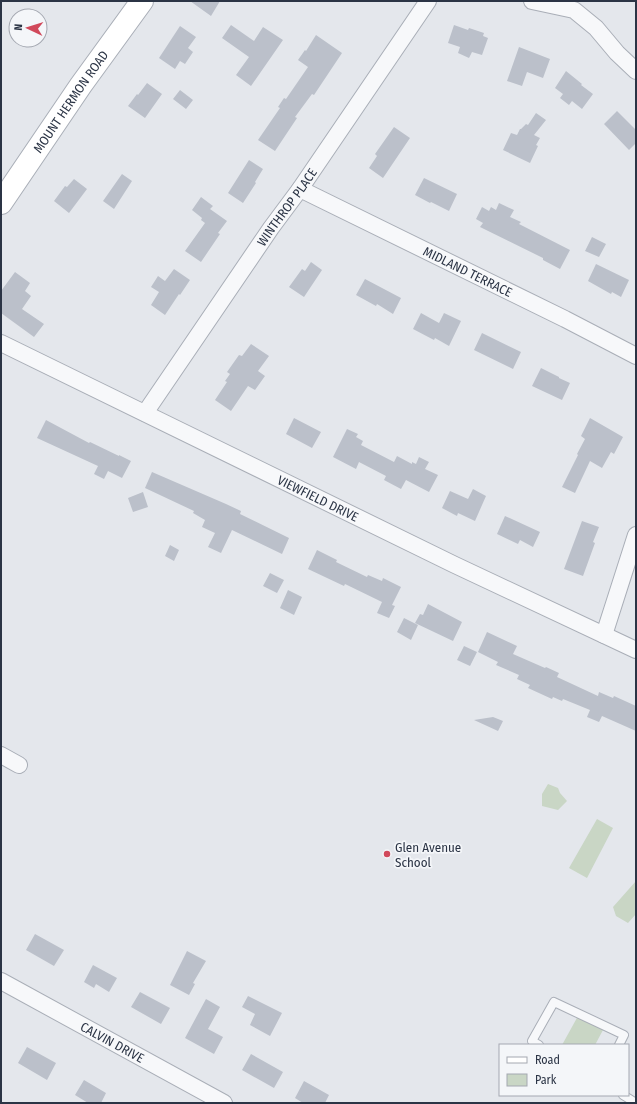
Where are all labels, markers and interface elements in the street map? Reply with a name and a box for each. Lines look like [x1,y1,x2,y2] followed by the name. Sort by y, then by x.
[8,8,48,48] north arrow
[12,24,25,31] text: N
[30,48,111,156] street label: MOUNT HERMON ROAD
[254,166,320,249] street label: WINTHROP PLACE
[421,244,515,300] street label: MIDLAND TERRACE
[275,472,361,525] street label: VIEWFIELD DRIVE
[395,840,461,870] place label: Glen Avenue School
[382,849,392,859] marker: Glen Avenue School
[78,1019,147,1066] street label: CALVIN DRIVE
[499,1044,629,1096] legend
[535,1053,560,1067] text: Road
[535,1073,557,1087] text: Park

